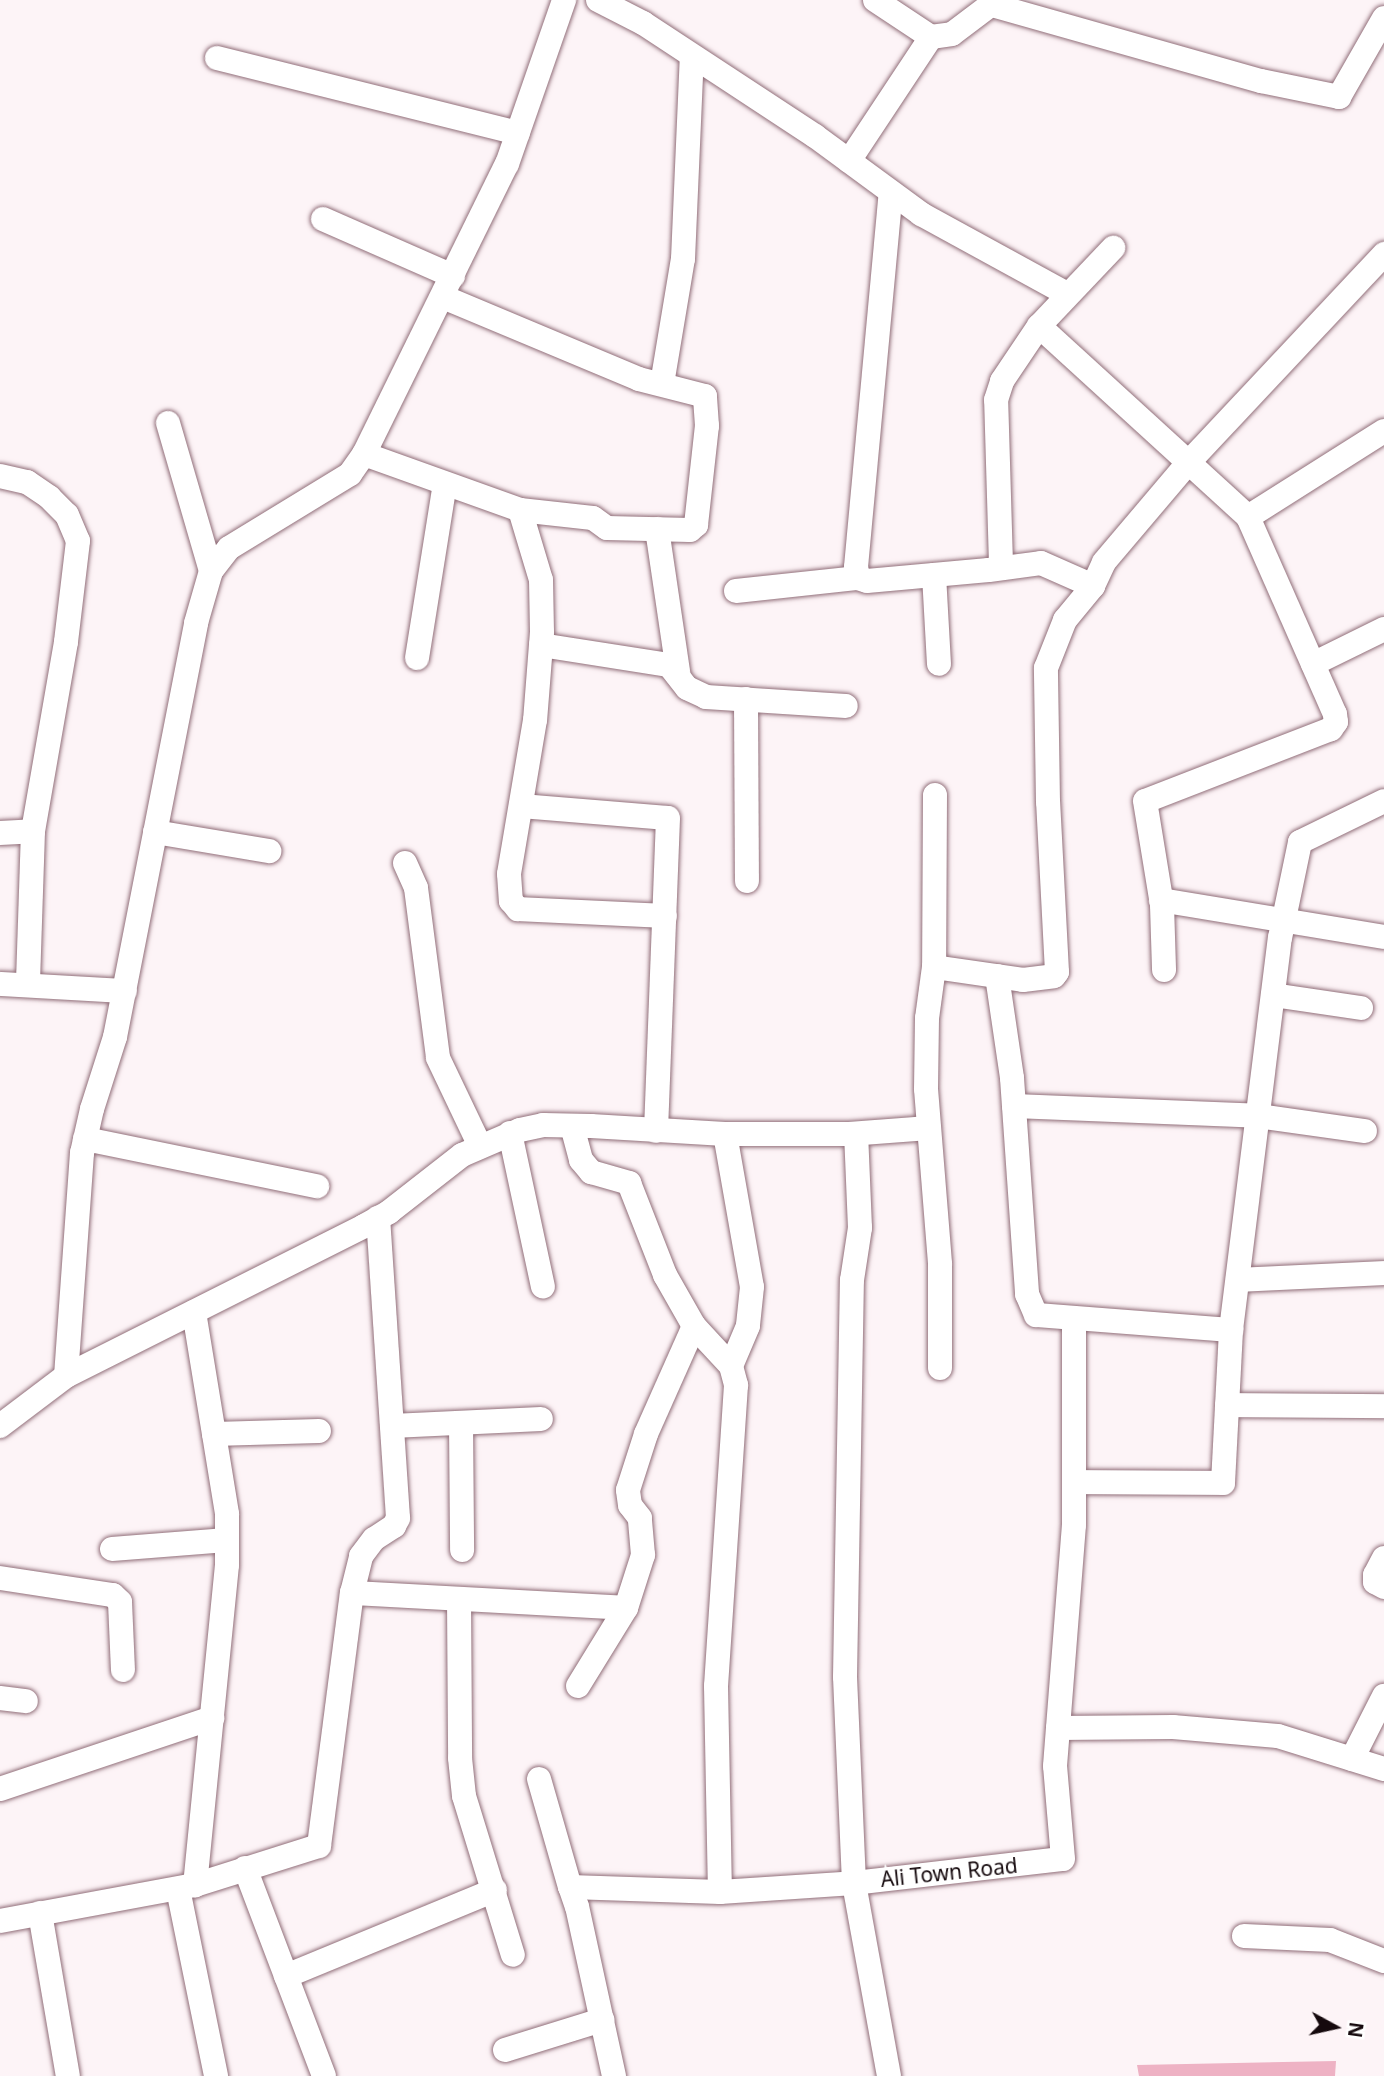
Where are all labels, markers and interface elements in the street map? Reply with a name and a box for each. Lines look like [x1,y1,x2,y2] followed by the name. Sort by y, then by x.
[879,1852,1019,1892] street label: Ali Town Road
[1300,1992,1370,2062] north arrow
[1342,2020,1370,2039] text: N

